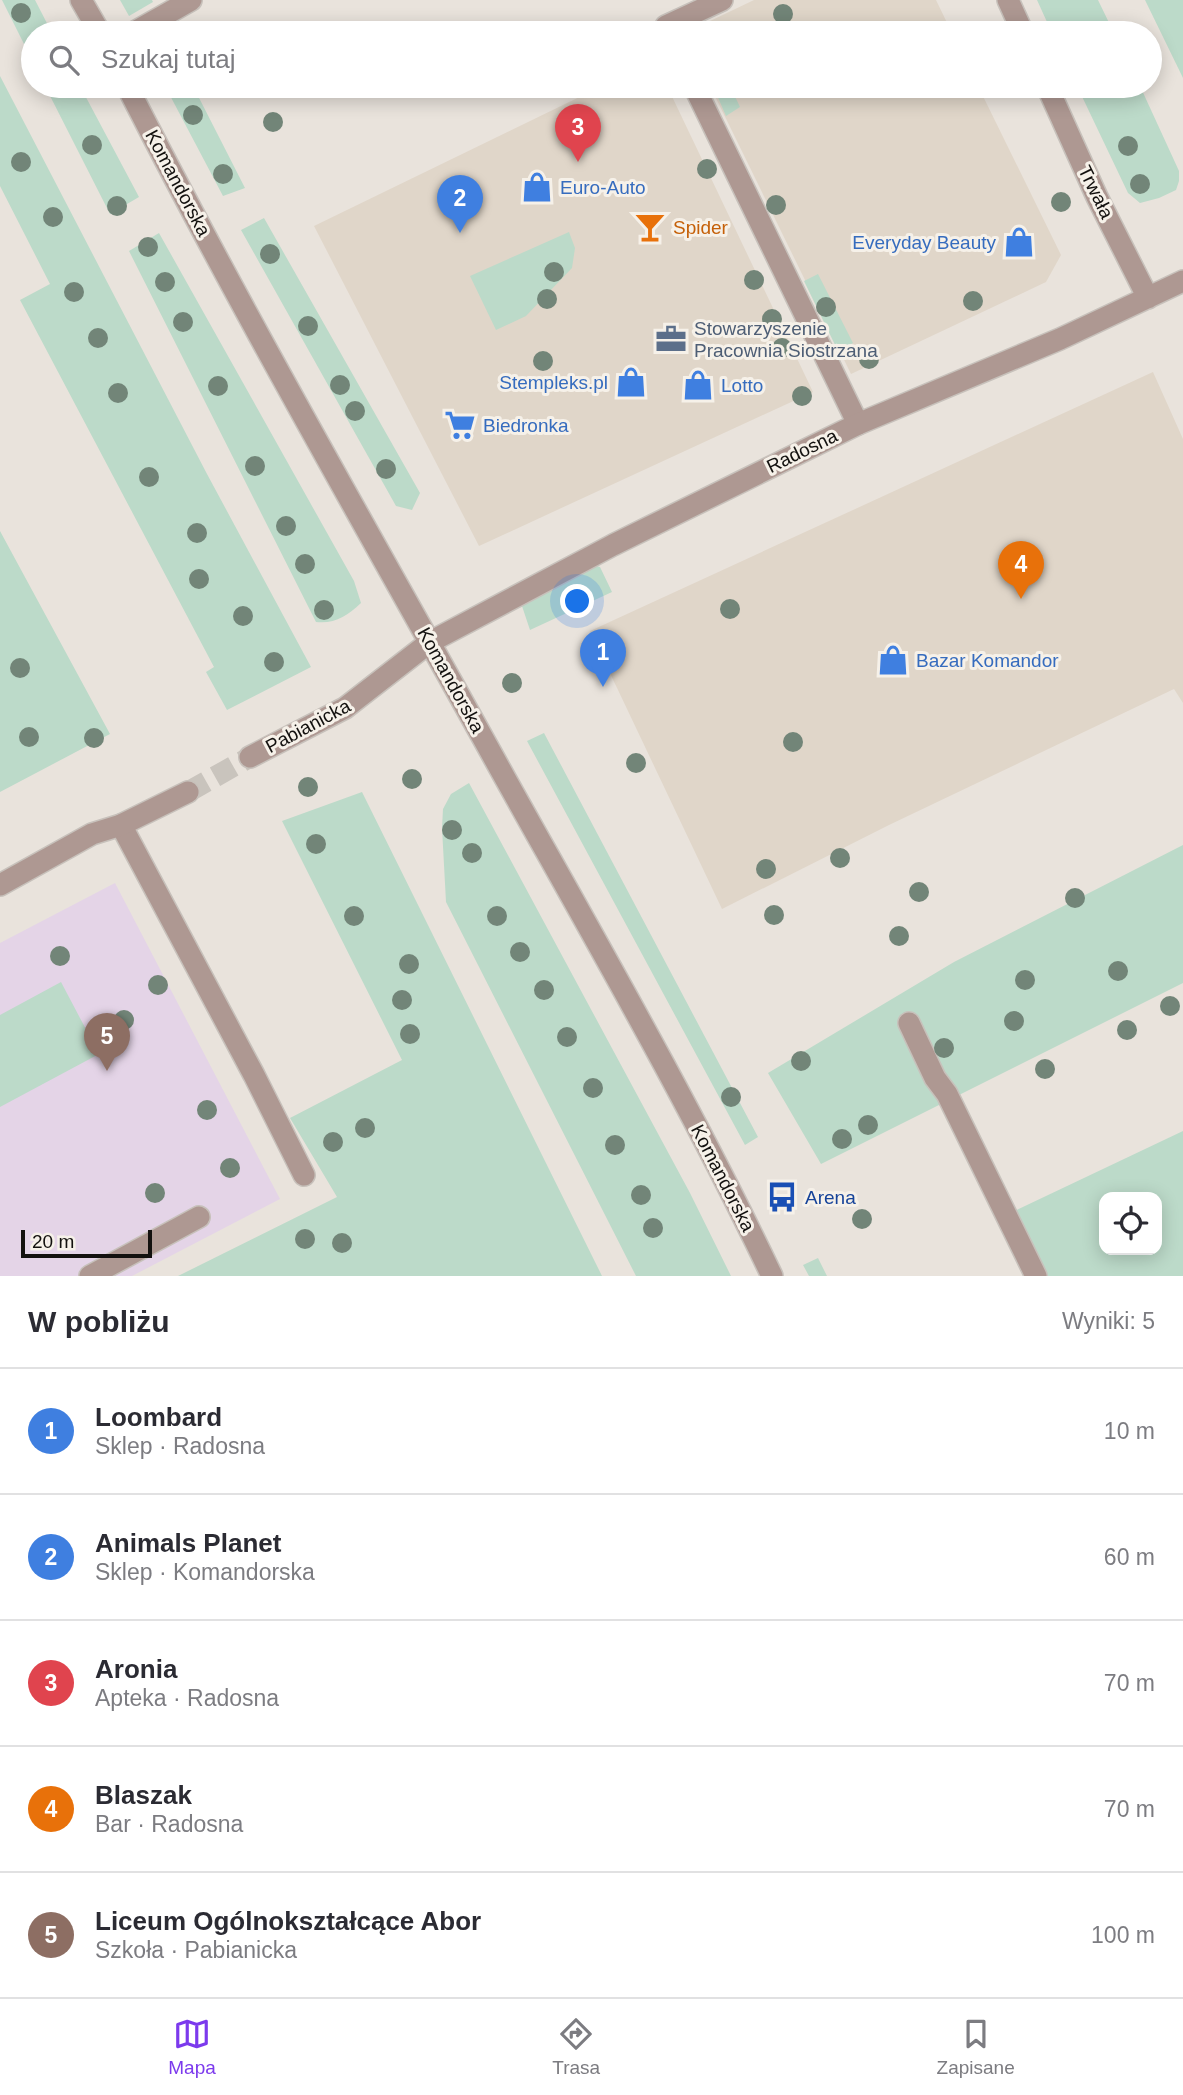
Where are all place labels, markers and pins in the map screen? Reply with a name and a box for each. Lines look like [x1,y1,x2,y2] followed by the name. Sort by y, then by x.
[555,104,601,162] pin: 3
[520,170,554,204] shop icon: Euro-Auto
[437,175,483,233] pin: 2
[560,177,646,198] place label: Euro-Auto
[633,210,667,244] bar icon: Spider
[673,217,729,238] place label: Spider
[1002,225,1036,259] shop icon: Everyday Beauty
[852,232,996,253] place label: Everyday Beauty
[694,318,878,361] place label: Stowarzyszenie Pracownia Siostrzana
[654,322,688,356] office icon: Stowarzyszenie Pracownia Siostrzana
[614,365,648,399] shop icon: Stempleks.pl
[681,368,715,402] shop icon: Lotto
[499,372,608,393] place label: Stempleks.pl
[721,375,763,396] place label: Lotto
[443,408,477,442] supermarket icon: Biedronka
[483,415,569,436] place label: Biedronka
[998,541,1044,599] pin: 4
[580,629,626,687] pin: 1
[876,643,910,677] shop icon: Bazar Komandor
[916,650,1059,671] place label: Bazar Komandor
[84,1013,130,1071] pin: 5
[765,1180,799,1214] bus stop icon: Arena
[805,1187,856,1208] place label: Arena

